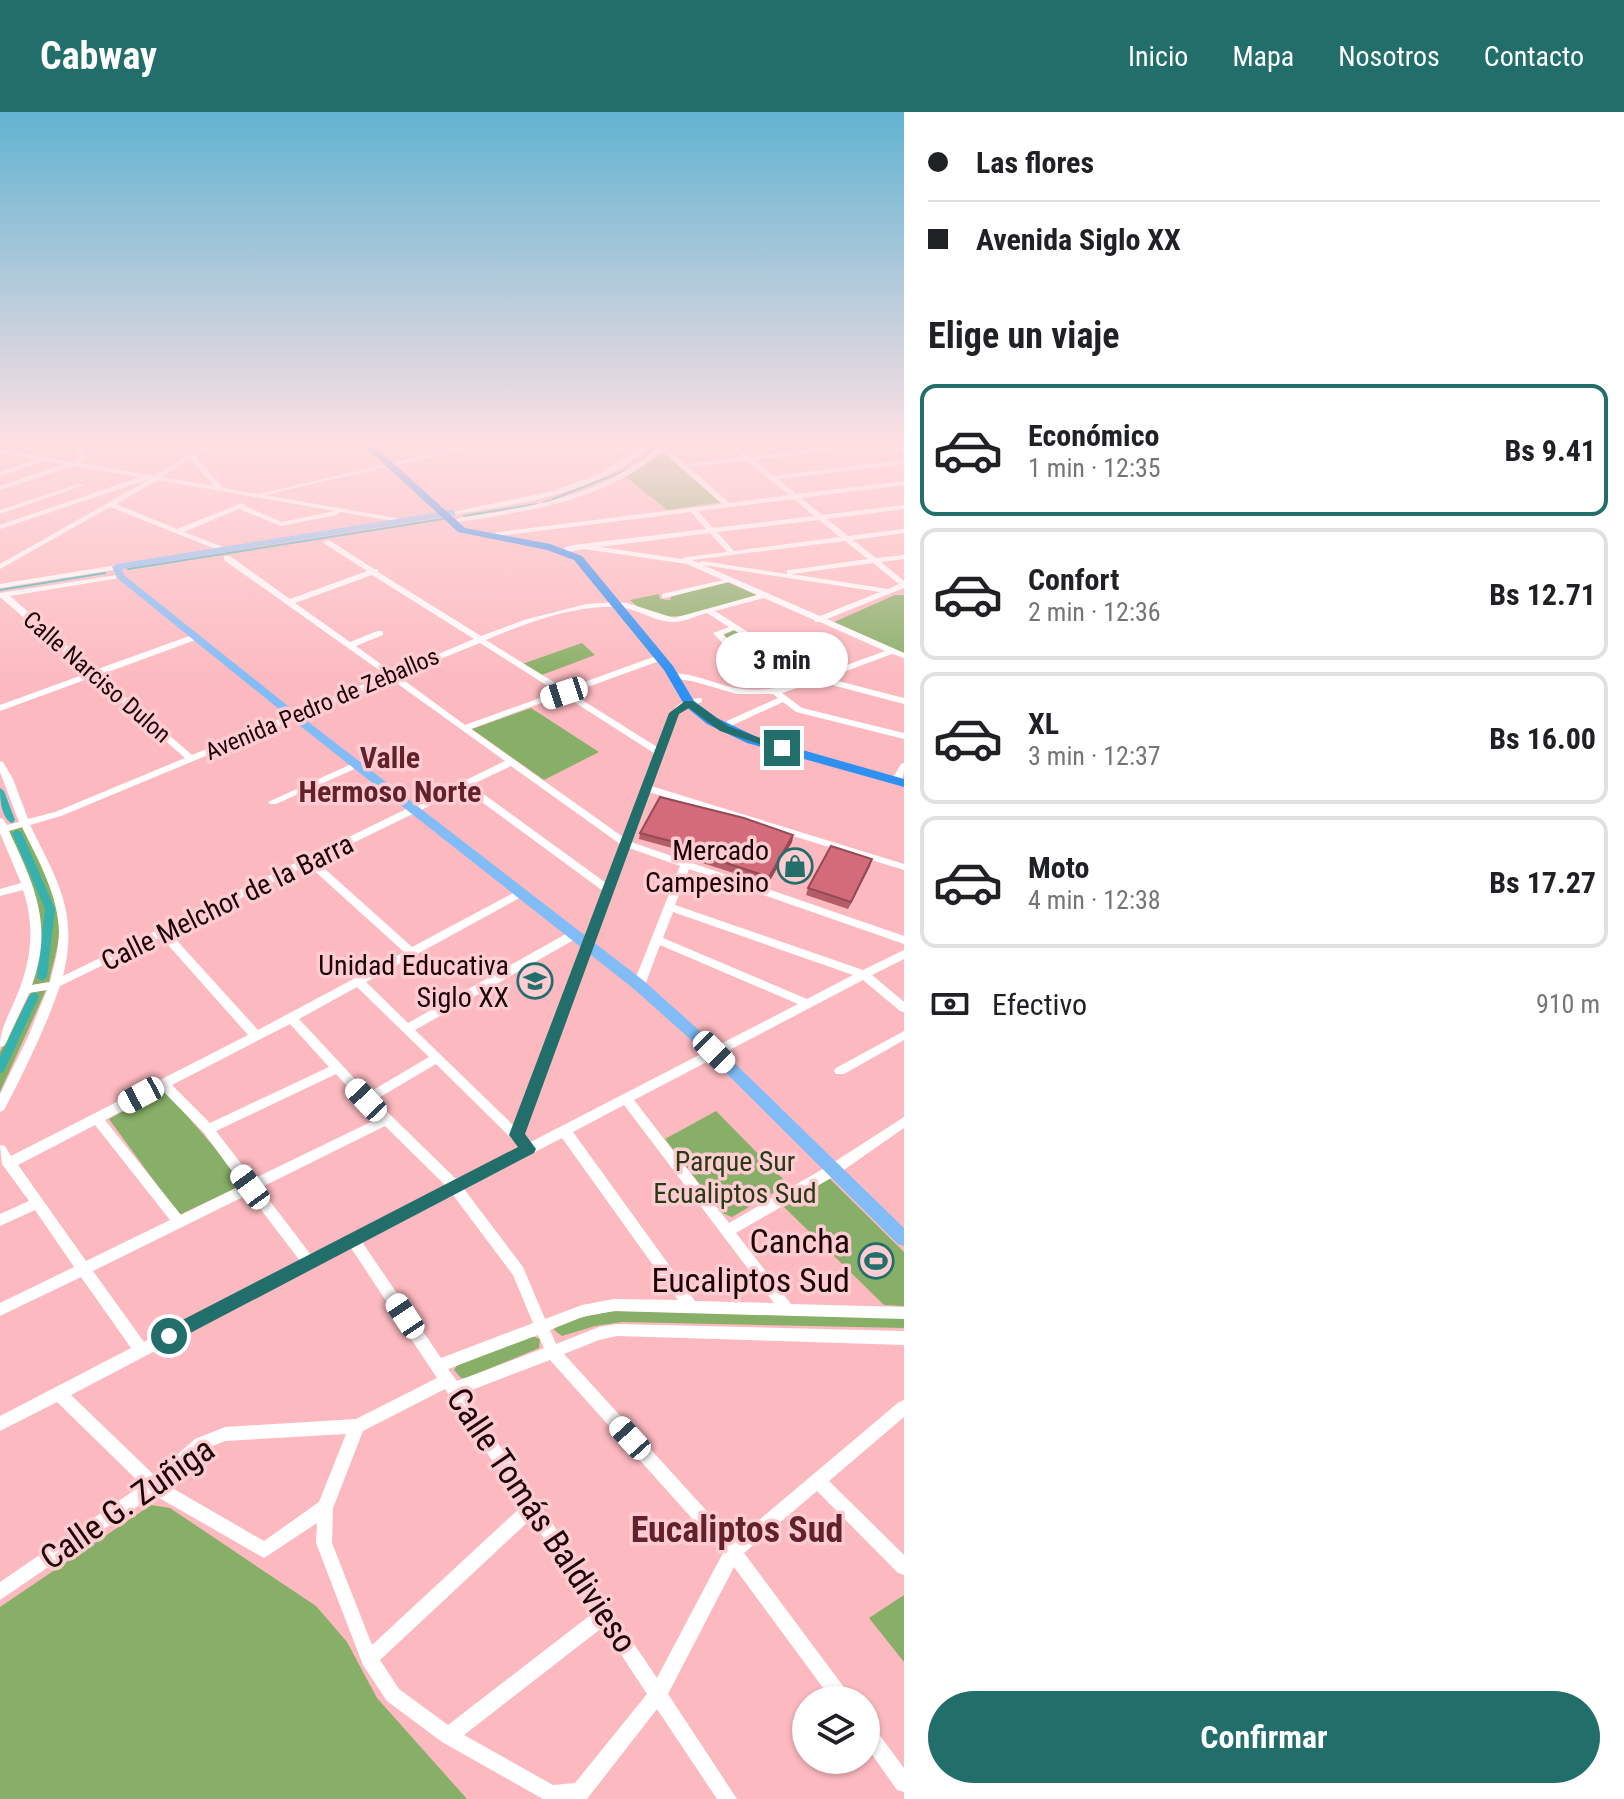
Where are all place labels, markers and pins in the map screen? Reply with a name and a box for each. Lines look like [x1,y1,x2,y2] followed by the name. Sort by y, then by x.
[645,834,769,899] place label: Mercado Campesino
[776,847,814,885] shop icon: Mercado Campesino
[318,949,509,1014] place label: Unidad Educativa Siglo XX
[516,962,554,1000] school or university icon: Unidad Educativa Siglo XX
[652,1221,850,1300] place label: Cancha Eucaliptos Sud
[857,1242,895,1280] sports icon: Cancha Eucaliptos Sud

